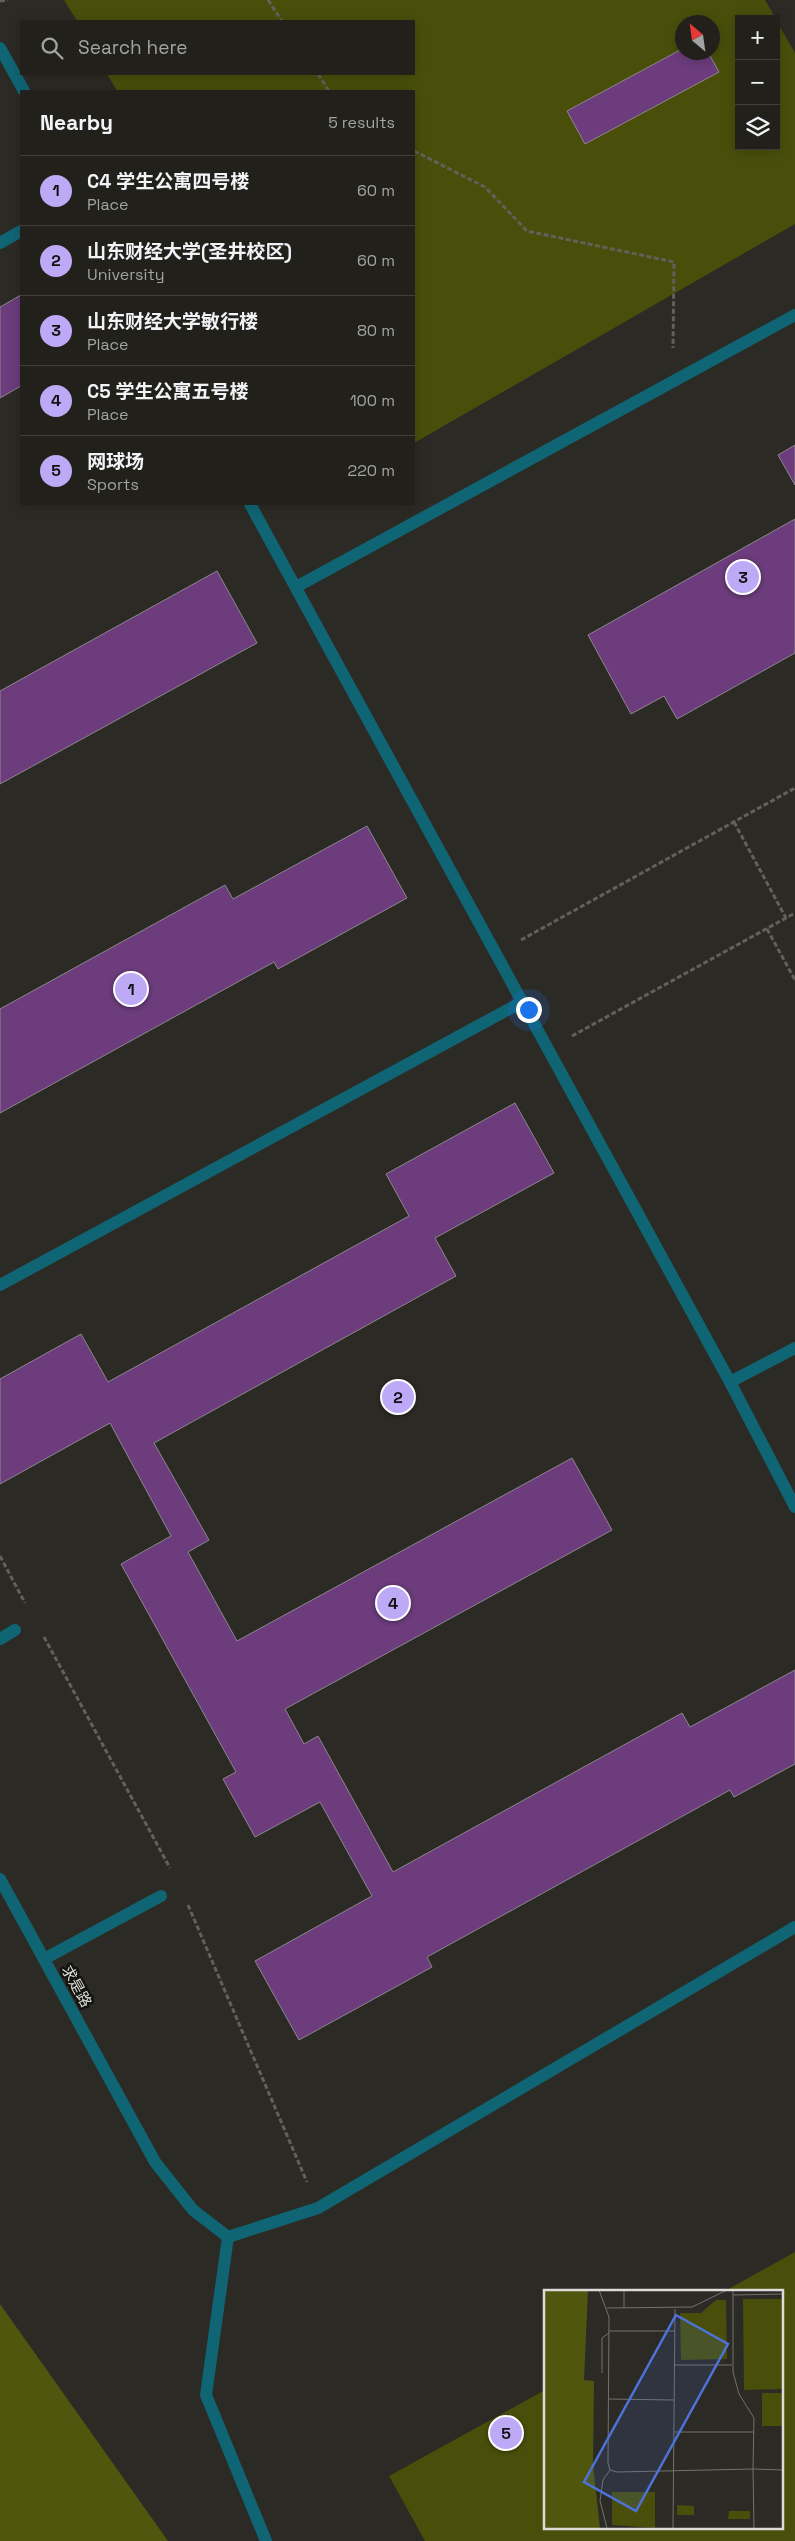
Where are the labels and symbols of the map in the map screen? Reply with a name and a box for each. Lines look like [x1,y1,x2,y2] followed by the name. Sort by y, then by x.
[675,15,720,60] north arrow
[727,558,759,596] pin: 3
[115,970,147,1008] pin: 1
[516,997,542,1023] your location
[382,1378,414,1416] pin: 2
[377,1584,409,1622] pin: 4
[58,1962,96,2010] street label: 求是路
[544,2290,782,2528] inset map
[490,2414,522,2452] pin: 5

